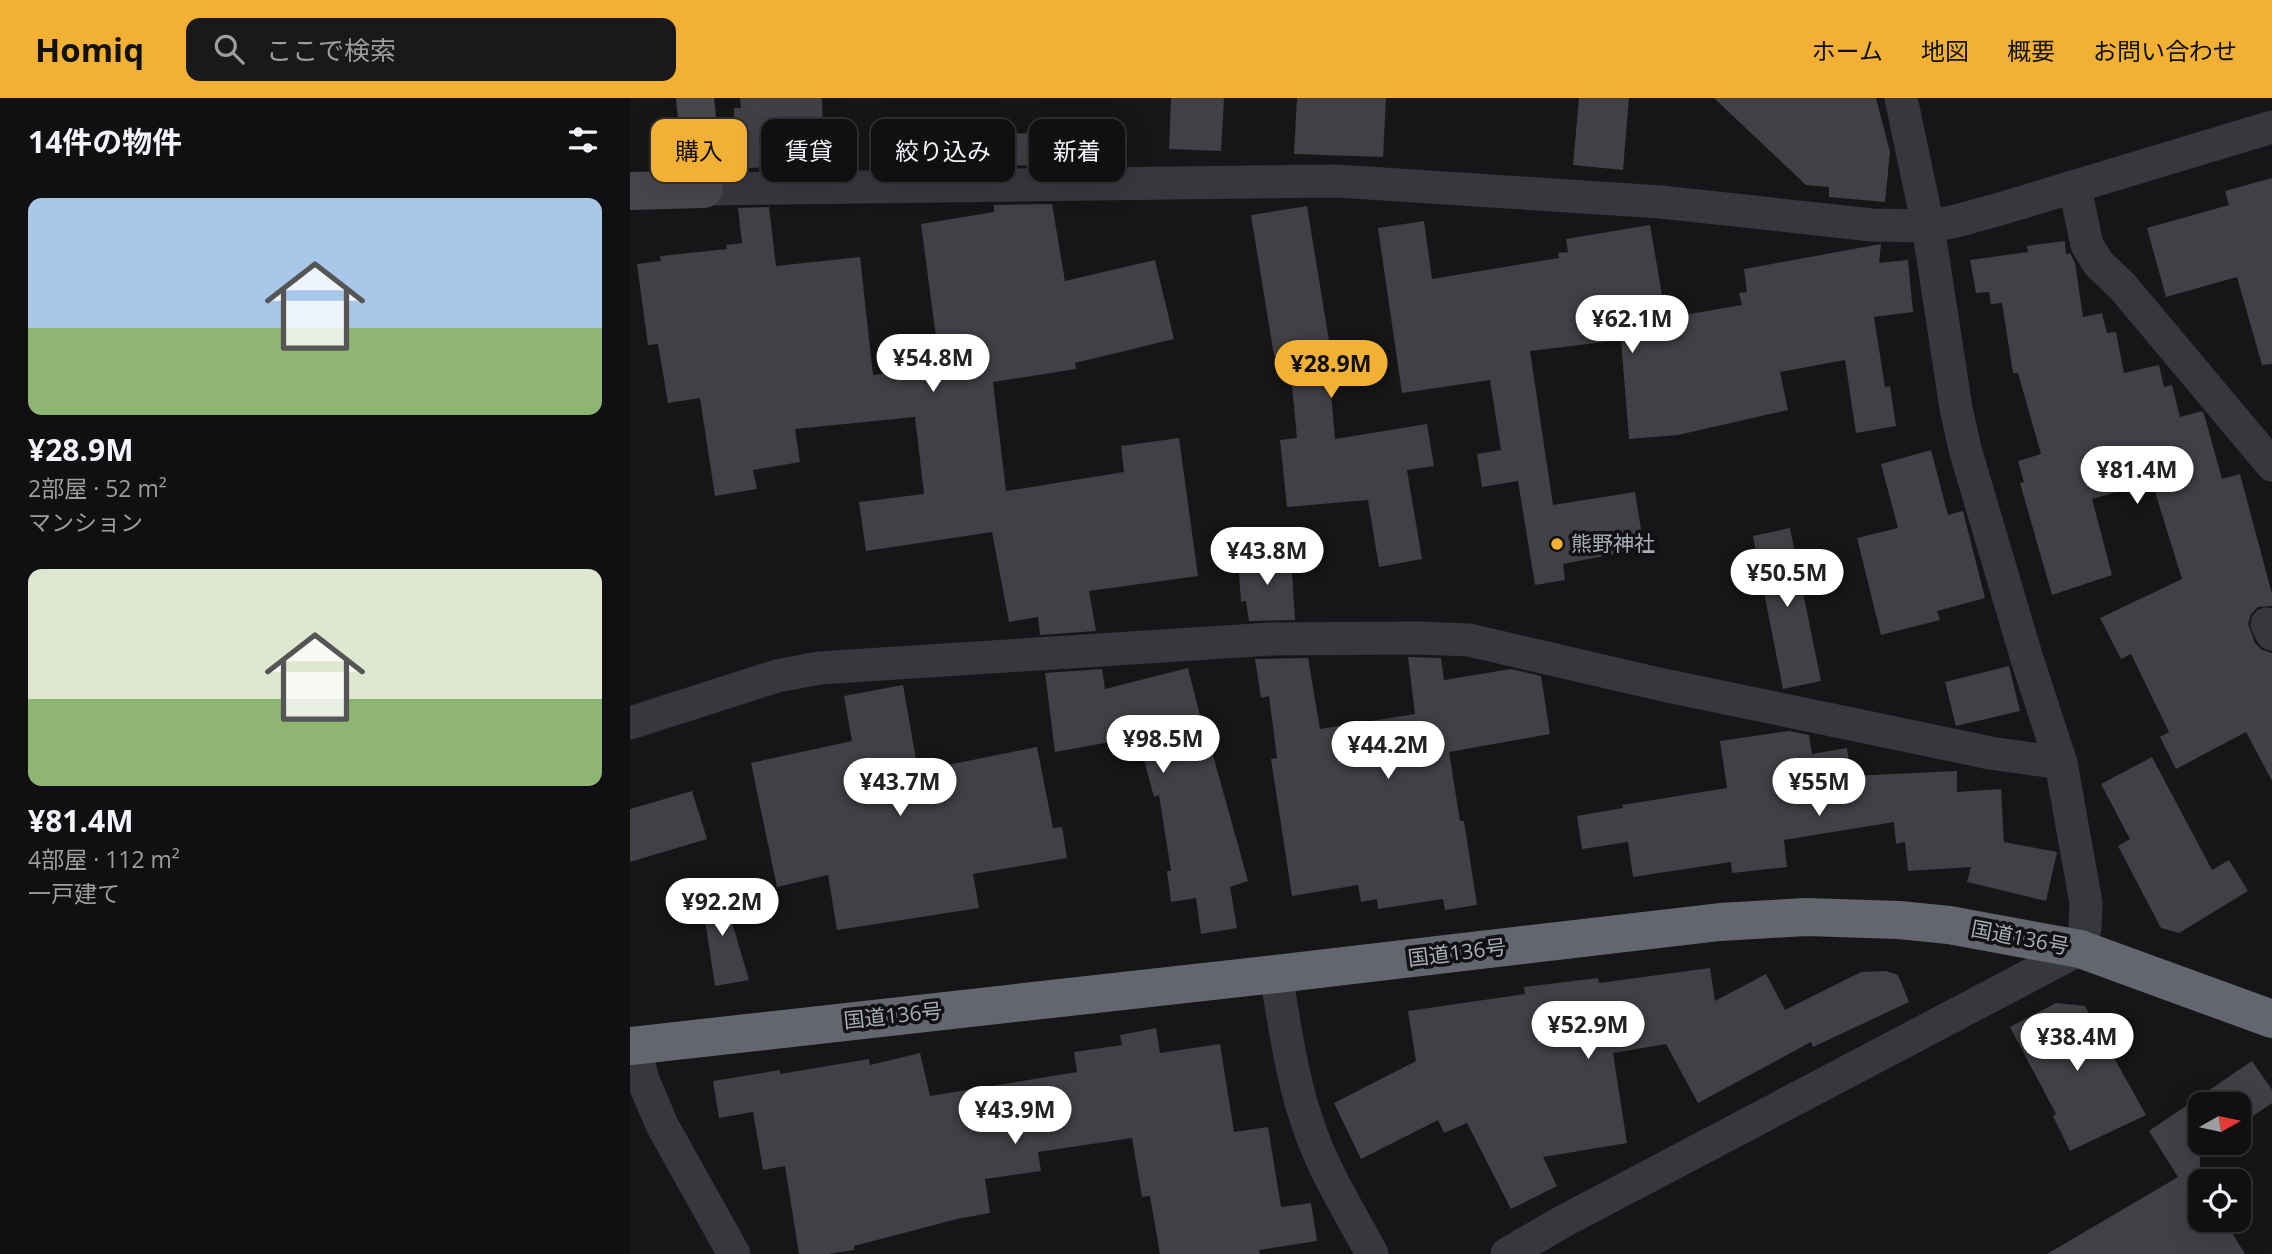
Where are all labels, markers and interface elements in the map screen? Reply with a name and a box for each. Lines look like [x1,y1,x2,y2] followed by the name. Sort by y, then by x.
[186,18,676,81] search box
[35,27,144,72] text: Homiq
[210,30,248,68] icon: search
[266,32,396,68] text: ここで検索
[1812,34,1883,67] text: ホーム
[1921,34,1969,67] text: 地図
[2007,34,2055,67] text: 概要
[2093,34,2237,67] text: お問い合わせ
[651,119,747,182] chip: 購入
[761,119,857,182] chip: 賃貸
[871,119,1015,182] chip: 絞り込み
[1029,119,1125,182] chip: 新着
[28,121,182,162] text: 14件の物件
[564,121,602,159] icon: filters
[252,243,378,369] icon: home
[1575,296,1689,355] pin: ¥62.1M
[1592,302,1672,334] text: ¥62.1M
[876,334,990,394] pin: ¥54.8M
[893,341,973,373] text: ¥54.8M
[1274,341,1388,400] pin: ¥28.9M
[1291,347,1371,379] text: ¥28.9M
[28,429,133,470] text: ¥28.9M
[2080,446,2194,506] pin: ¥81.4M
[2097,453,2177,485] text: ¥81.4M
[28,472,167,504] text: 2部屋 · 52 m²
[28,506,143,538] text: マンション
[1210,528,1324,587] pin: ¥43.8M
[1571,529,1655,557] place label: 熊野神社
[1227,534,1307,566] text: ¥43.8M
[1549,536,1565,552] marker: 熊野神社
[1730,550,1844,609] pin: ¥50.5M
[1747,556,1827,588] text: ¥50.5M
[252,614,378,740] icon: home
[1106,716,1220,775] pin: ¥98.5M
[1123,722,1203,754] text: ¥98.5M
[1331,722,1445,781] pin: ¥44.2M
[1348,728,1428,760] text: ¥44.2M
[843,758,957,818] pin: ¥43.7M
[1778,758,1860,818] pin: ¥55M
[860,765,940,797] text: ¥43.7M
[1788,765,1850,797] text: ¥55M
[28,800,133,841] text: ¥81.4M
[28,843,180,875] text: 4部屋 · 112 m²
[28,877,120,909] text: 一戸建て
[665,878,779,938] pin: ¥92.2M
[682,885,762,917] text: ¥92.2M
[1969,914,2071,960] street label: 国道136号
[1406,932,1508,972] street label: 国道136号
[842,996,944,1034] street label: 国道136号
[1531,1002,1645,1061] pin: ¥52.9M
[1548,1008,1628,1040] text: ¥52.9M
[2020,1014,2134,1073] pin: ¥38.4M
[2037,1020,2117,1052] text: ¥38.4M
[958,1086,1072,1146] pin: ¥43.9M
[2188,1092,2250,1155] north arrow
[2188,1092,2251,1232] map controls
[975,1093,1055,1125] text: ¥43.9M
[2188,1169,2251,1232] button: locate

